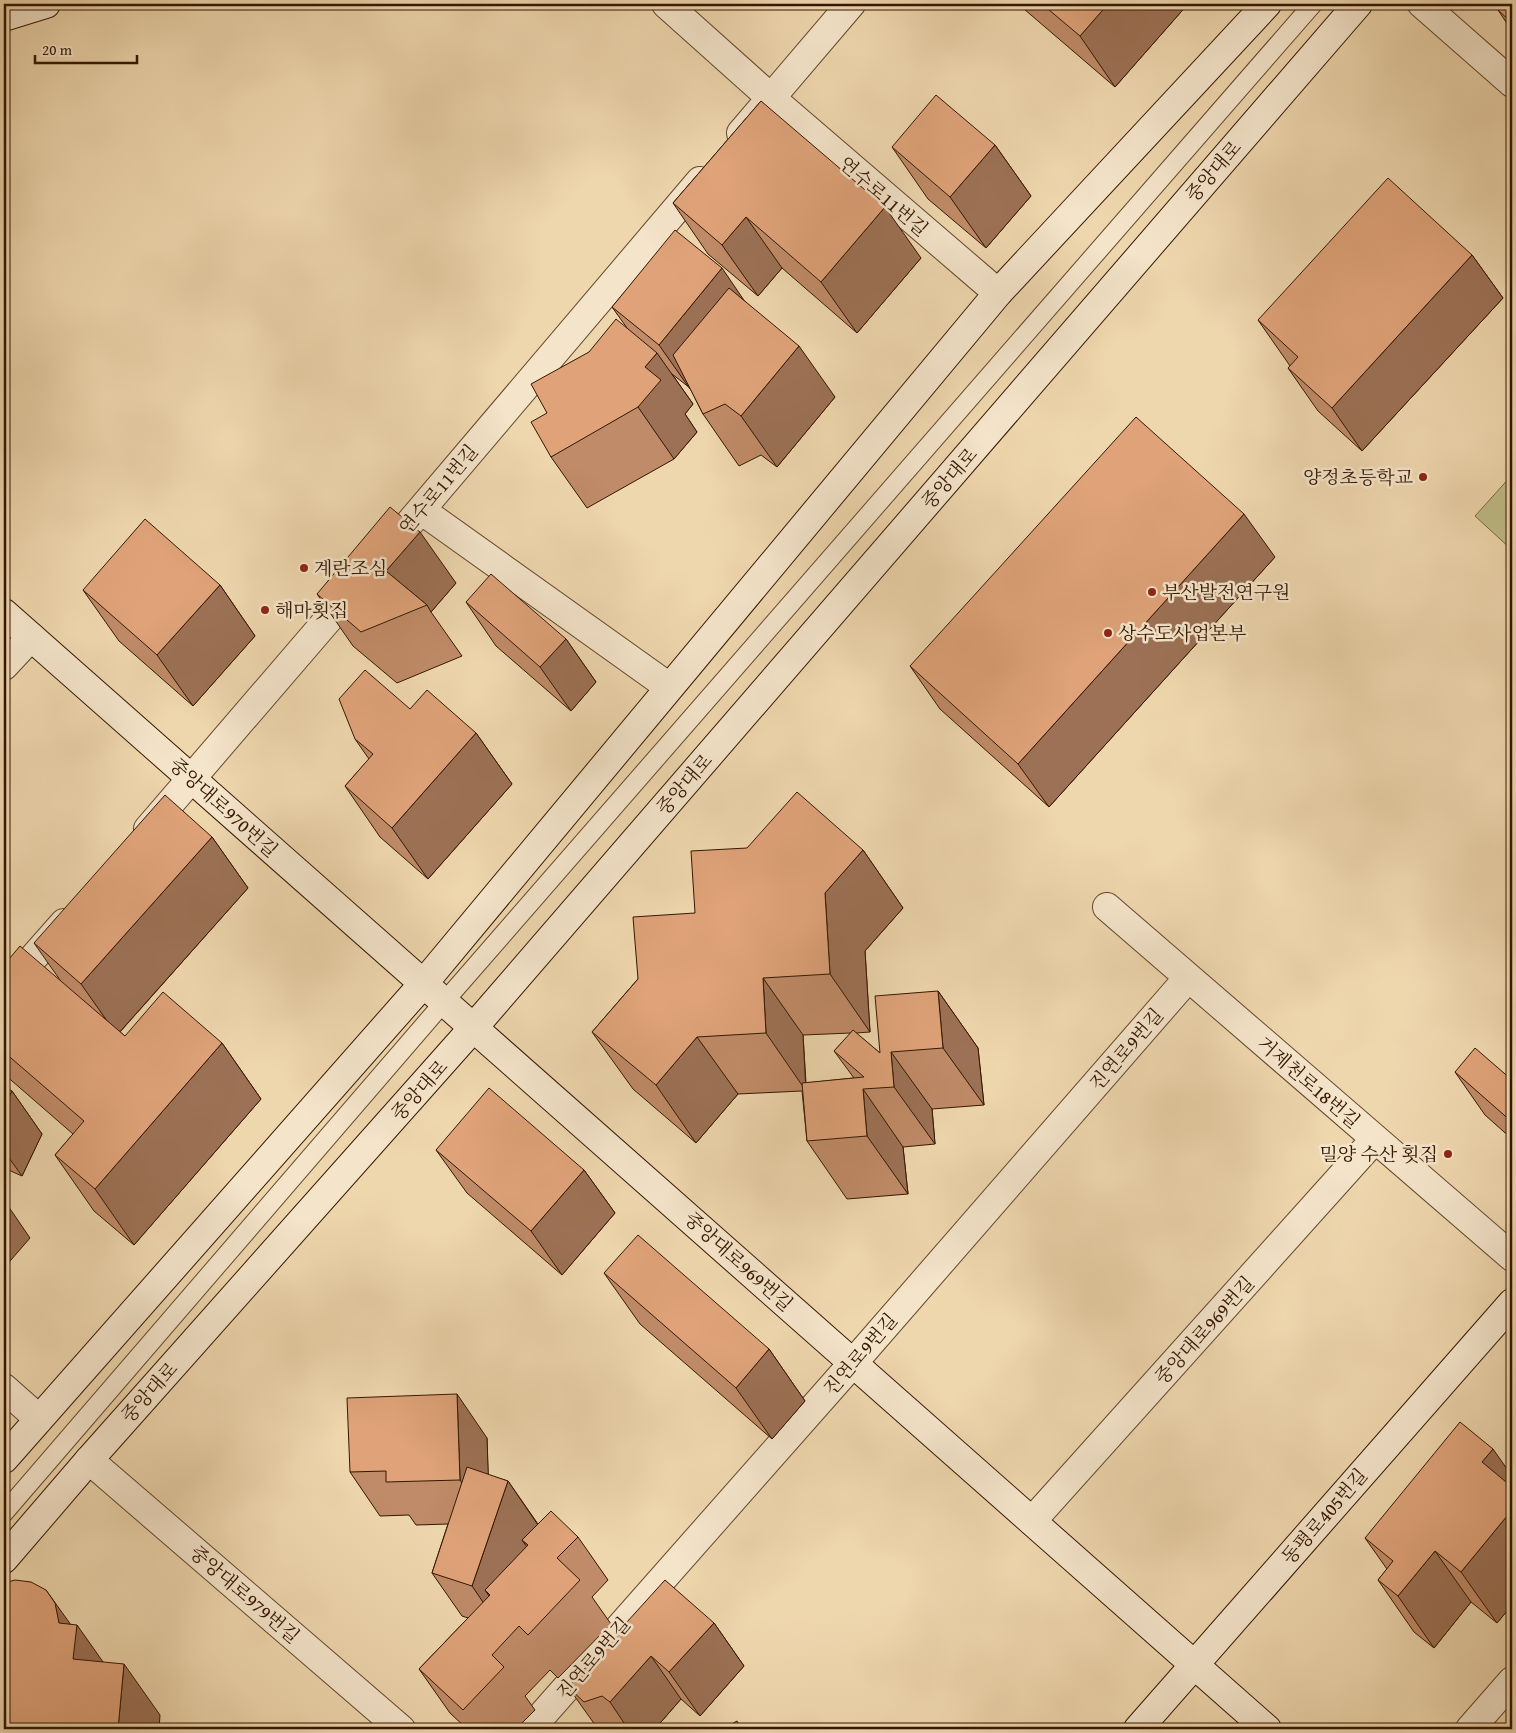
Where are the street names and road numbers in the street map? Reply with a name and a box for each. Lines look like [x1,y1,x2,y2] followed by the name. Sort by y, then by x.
[1178,134,1248,208] street label: 중앙대로
[833,149,935,243] street label: 연수로11번길
[392,438,484,540] street label: 연수로11번길
[914,441,984,515] street label: 중앙대로
[649,747,719,821] street label: 중앙대로
[164,751,284,863] street label: 중앙대로970번길
[1082,1002,1170,1096] street label: 진연로9번길
[1251,1029,1367,1135] street label: 거제천로18번길
[384,1053,454,1127] street label: 중앙대로
[679,1205,799,1317] street label: 중앙대로969번길
[1148,1270,1260,1390] street label: 중앙대로969번길
[816,1307,904,1401] street label: 진연로9번길
[114,1355,184,1429] street label: 중앙대로
[1274,1462,1374,1570] street label: 동평로405번길
[184,1538,306,1650] street label: 중앙대로979번길
[549,1611,637,1705] street label: 진연로9번길

